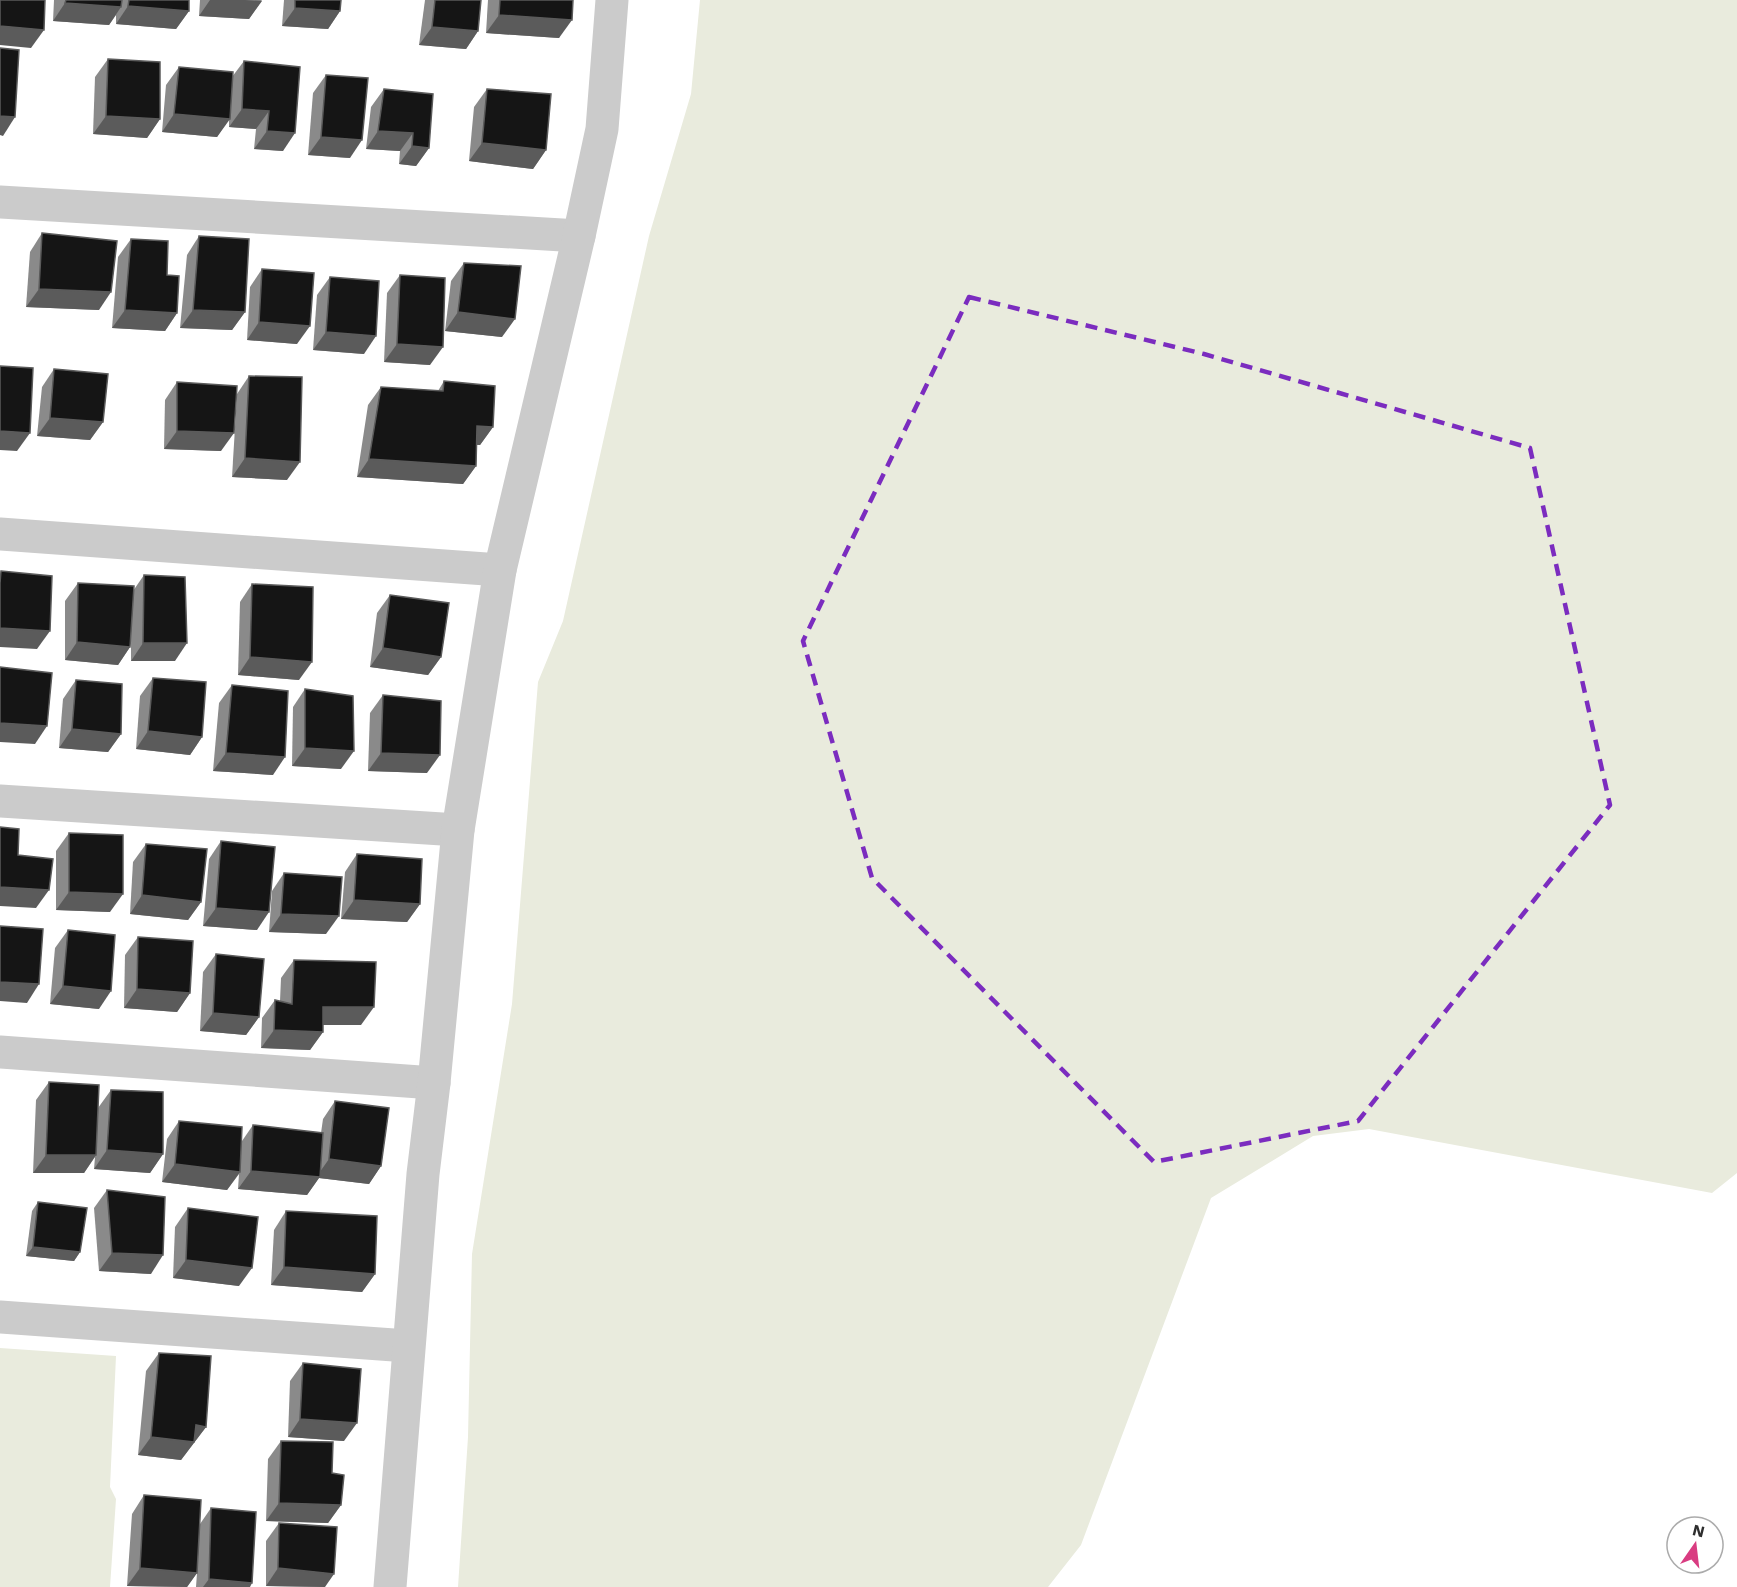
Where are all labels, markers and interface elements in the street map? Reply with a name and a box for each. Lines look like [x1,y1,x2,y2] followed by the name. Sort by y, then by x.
[1665,1515,1725,1575] north arrow
[1690,1520,1707,1542] text: N

